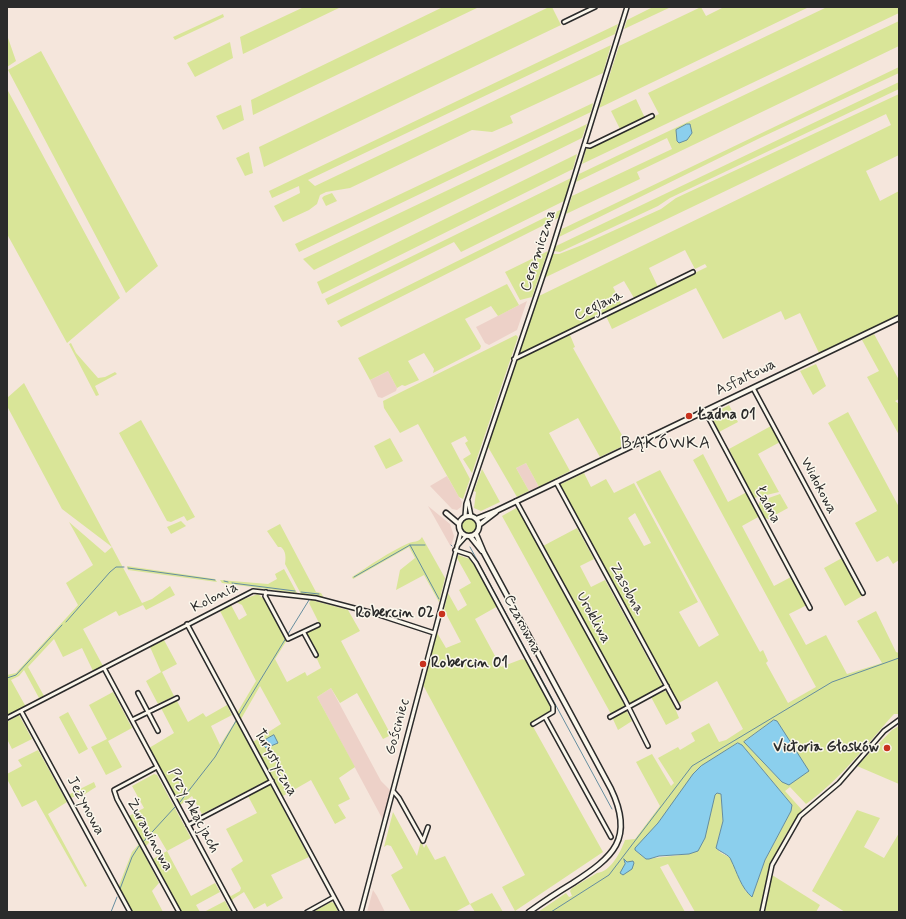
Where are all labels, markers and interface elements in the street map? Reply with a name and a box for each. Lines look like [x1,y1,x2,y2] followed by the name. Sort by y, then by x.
[517,208,561,294] street label: Ceramiczna
[572,287,626,325] street label: Ceglana
[713,356,779,400] street label: Asfaltowa
[697,407,756,425] place label: Ładna 01
[684,411,694,421] marker: Ładna 01
[621,434,711,454] district label: BĄKÓWKA
[796,455,840,517] street label: Widokowa
[750,483,784,527] street label: Ładna
[605,560,647,618] street label: Zasobna
[189,579,241,617] street label: Kolonia
[572,589,614,647] street label: Urokliwa
[499,592,545,658] street label: Czarowna
[356,605,434,623] place label: Robercin 02
[437,609,447,619] marker: Robercin 02
[431,655,508,673] place label: Robercin 01
[418,659,428,669] marker: Robercin 01
[382,697,414,757] street label: Gościniec
[249,726,301,800] street label: Turystyczna
[773,739,879,757] place label: Victoria Głosków
[882,743,892,753] marker: Victoria Głosków
[163,765,223,857] street label: Przy Akacjach
[62,773,108,839] street label: Jeżynowa
[122,796,176,874] street label: Żurawinowa

